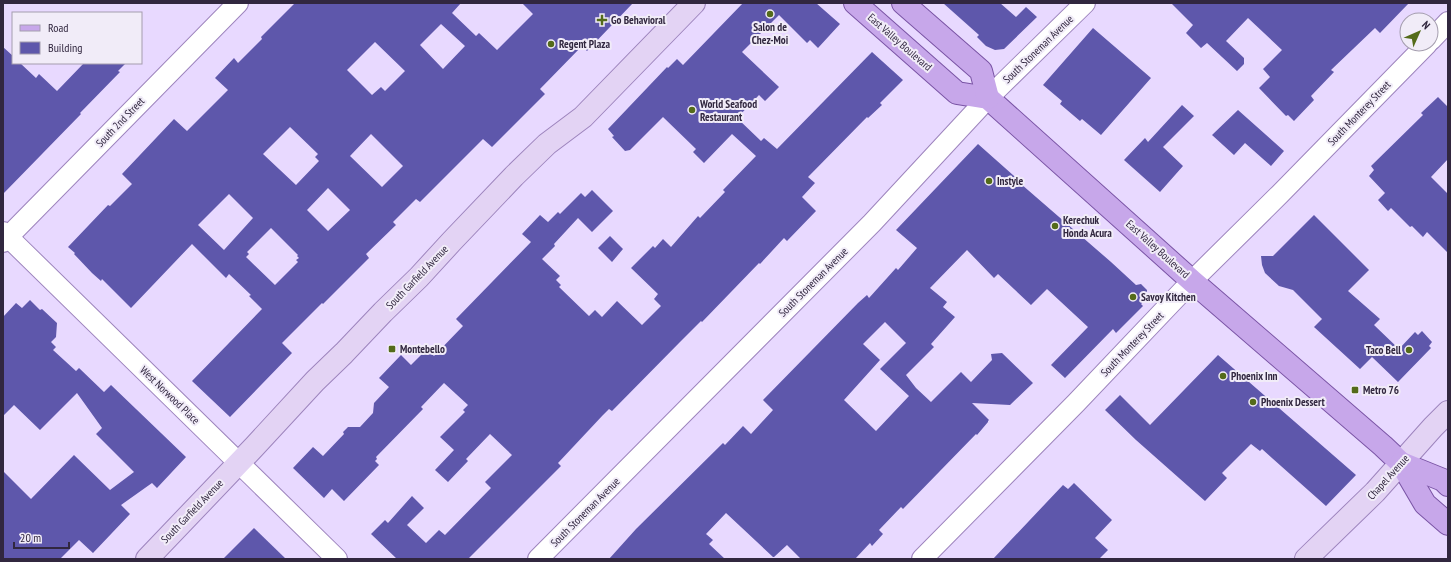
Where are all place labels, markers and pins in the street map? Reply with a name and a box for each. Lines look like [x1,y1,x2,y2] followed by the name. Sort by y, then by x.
[765,9,775,19] marker: Salon de Chez-Moi
[611,13,666,27] place label: Go Behavioral
[596,14,608,26] marker: Go Behavioral
[752,20,789,47] place label: Salon de Chez-Moi
[559,37,610,51] place label: Regent Plaza
[546,39,556,49] marker: Regent Plaza
[699,97,757,124] place label: World Seafood Restaurant
[687,105,697,115] marker: World Seafood Restaurant
[997,174,1023,188] place label: Instyle
[984,176,994,186] marker: Instyle
[1063,213,1112,240] place label: Kerechuk Honda Acura
[1050,221,1060,231] marker: Kerechuk Honda Acura
[1141,290,1196,304] place label: Savoy Kitchen
[1128,292,1138,302] marker: Savoy Kitchen
[400,342,445,356] place label: Montebello
[1366,343,1401,357] place label: Taco Bell
[387,344,397,354] marker: Montebello
[1404,345,1414,355] marker: Taco Bell
[1231,369,1278,383] place label: Phoenix Inn
[1218,371,1228,381] marker: Phoenix Inn
[1363,383,1399,397] place label: Metro 76
[1350,385,1360,395] marker: Metro 76
[1261,395,1326,409] place label: Phoenix Dessert
[1248,397,1258,407] marker: Phoenix Dessert

